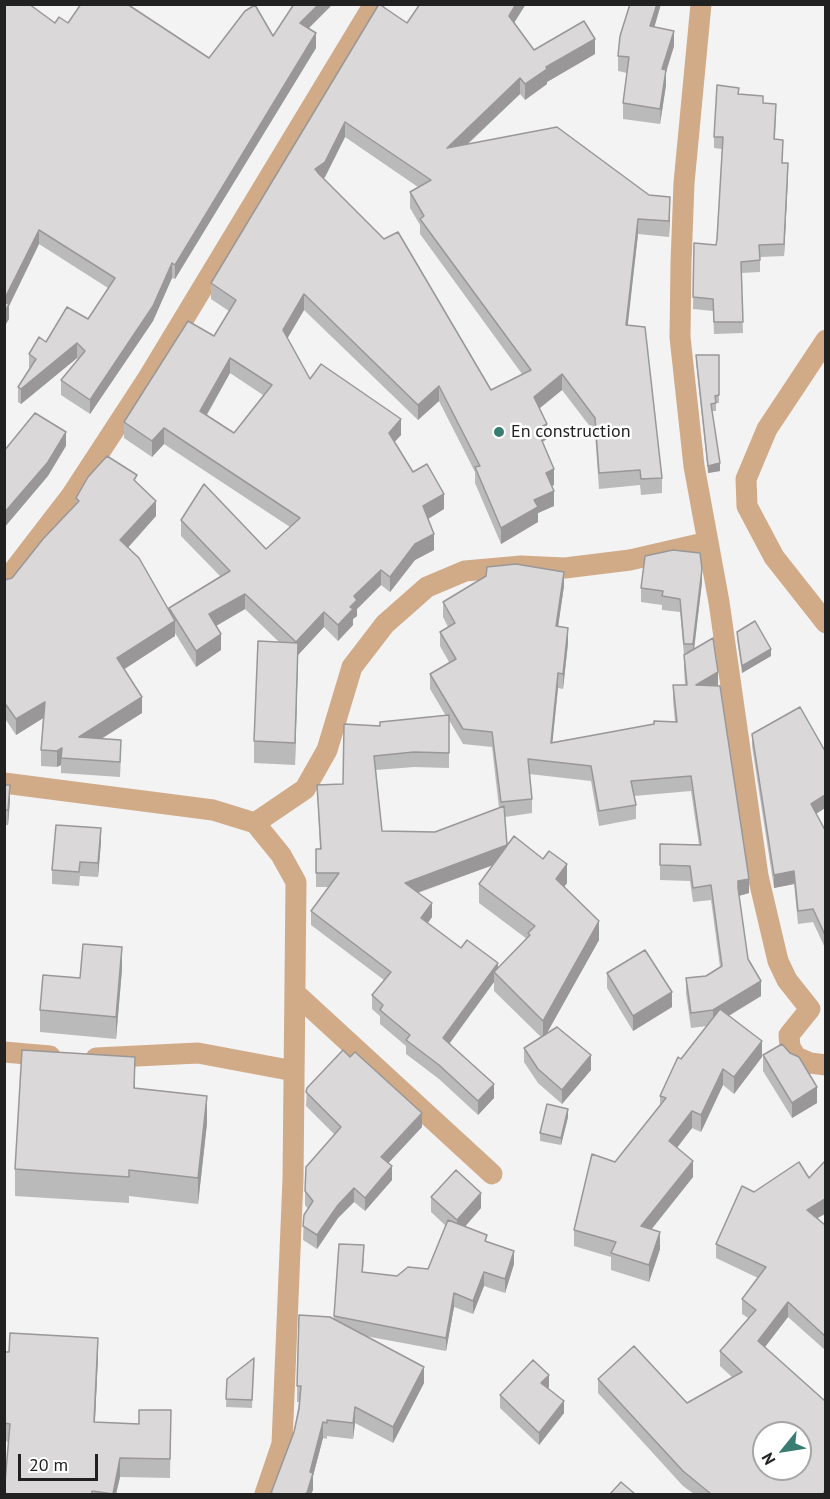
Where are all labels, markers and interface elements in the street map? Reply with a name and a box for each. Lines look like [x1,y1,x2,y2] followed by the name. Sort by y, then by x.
[511,421,631,443] place label: En construction
[492,425,506,439] marker: En construction
[752,1421,812,1481] north arrow
[21,1442,100,1480] scale bar
[757,1449,779,1469] text: N
[29,1453,68,1476] text: 20 m

